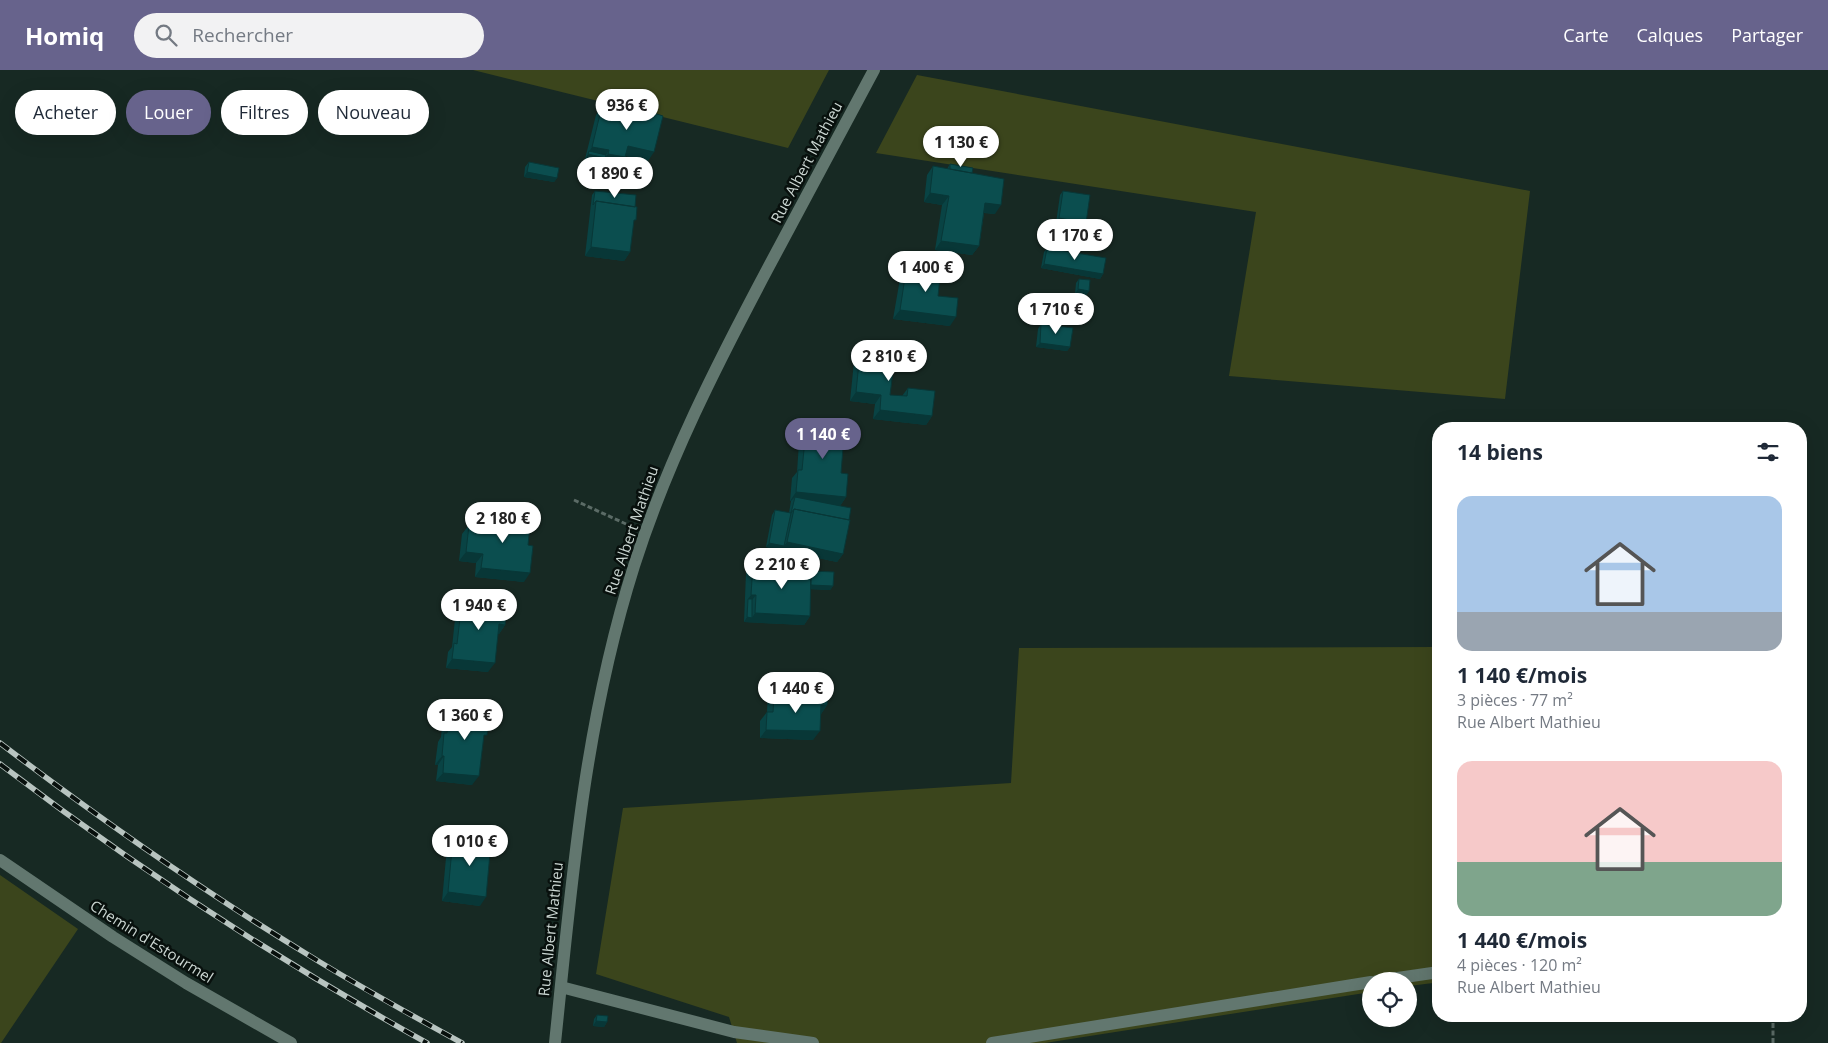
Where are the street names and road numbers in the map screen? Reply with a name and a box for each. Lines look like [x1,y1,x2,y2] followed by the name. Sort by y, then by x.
[766,98,846,226] street label: Rue Albert Mathieu
[600,463,662,597] street label: Rue Albert Mathieu
[533,861,567,997] street label: Rue Albert Mathieu
[87,895,217,987] street label: Chemin d'Estourmel

